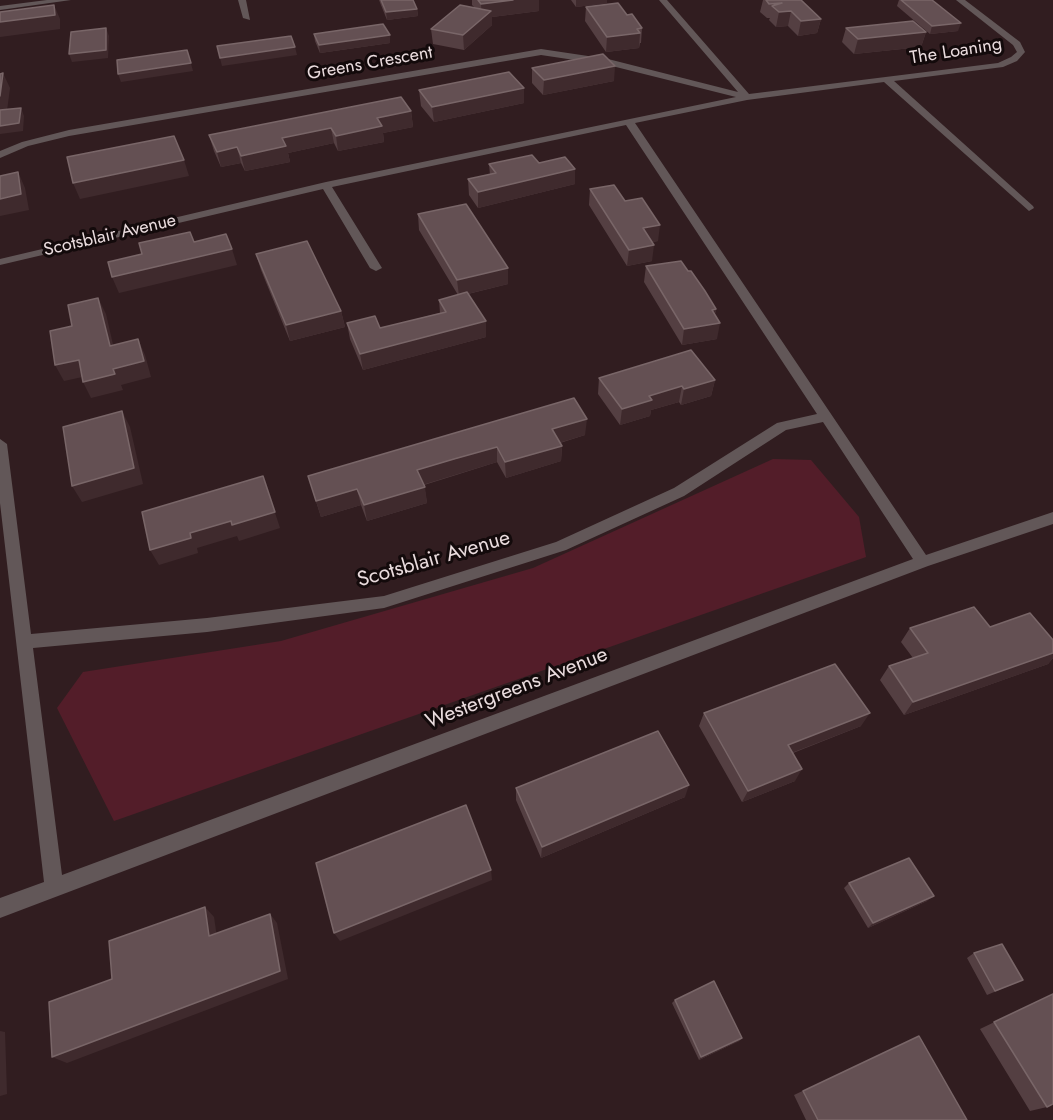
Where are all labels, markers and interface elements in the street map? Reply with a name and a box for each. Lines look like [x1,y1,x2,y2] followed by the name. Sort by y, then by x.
[908,34,1004,70] street label: The Loaning
[306,42,434,86] street label: Greens Crescent
[42,210,178,262] street label: Scotsblair Avenue
[355,526,513,594] street label: Scotsblair Avenue
[422,643,612,735] street label: Westergreens Avenue

